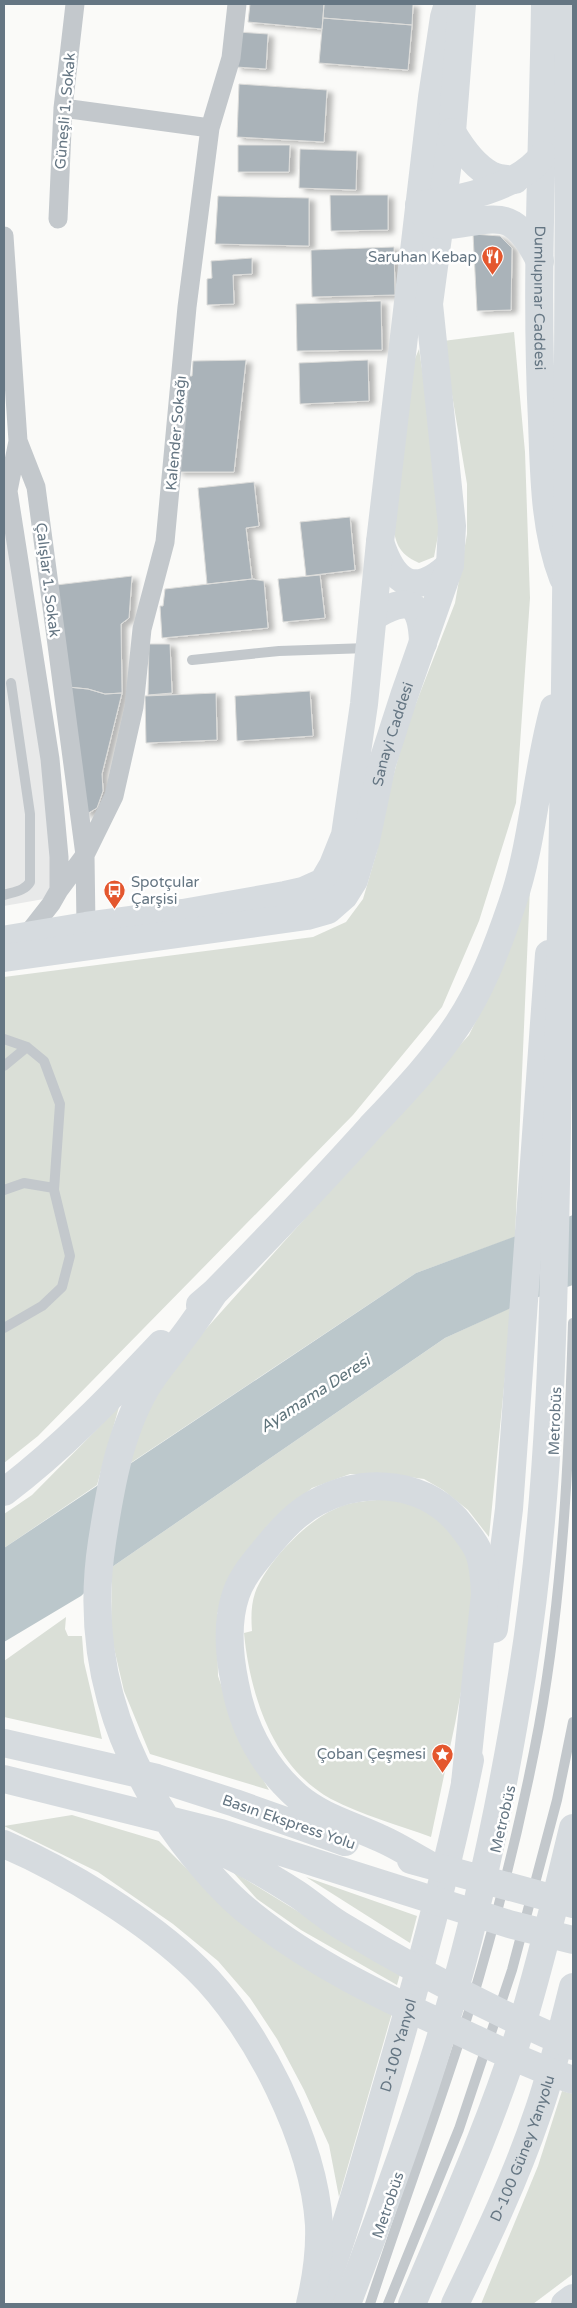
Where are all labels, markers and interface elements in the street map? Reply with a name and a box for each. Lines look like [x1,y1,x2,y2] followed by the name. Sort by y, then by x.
[51,52,79,170] street label: Güneşli 1. Sokak
[530,225,549,371] street label: Dumlupınar Caddesi
[481,245,505,276] restaurant icon: Saruhan Kebap
[368,248,477,266] place label: Saruhan Kebap
[162,375,190,491] street label: Kalender Sokağı
[32,522,64,638] street label: Çalışlar 1. Sokak
[369,680,417,788] street label: Sanayi Caddesi
[131,873,200,908] place label: Spotçular Çarşisi
[103,879,127,910] bus stop icon: Spotçular Çarşisi
[256,1350,376,1437] water label: Ayamama Deresi
[545,1386,565,1456] street label: Metrobüs
[430,1742,454,1773] place icon: Çoban Çeşmesi
[317,1745,426,1763] place label: Çoban Çeşmesi
[486,1783,520,1855] street label: Metrobüs
[220,1791,358,1853] street label: Basın Ekspress Yolu
[376,1997,420,2094] street label: D-100 Yanyol
[486,2073,558,2224] street label: D-100 Güney Yanyolu
[368,2169,408,2241] street label: Metrobüs

